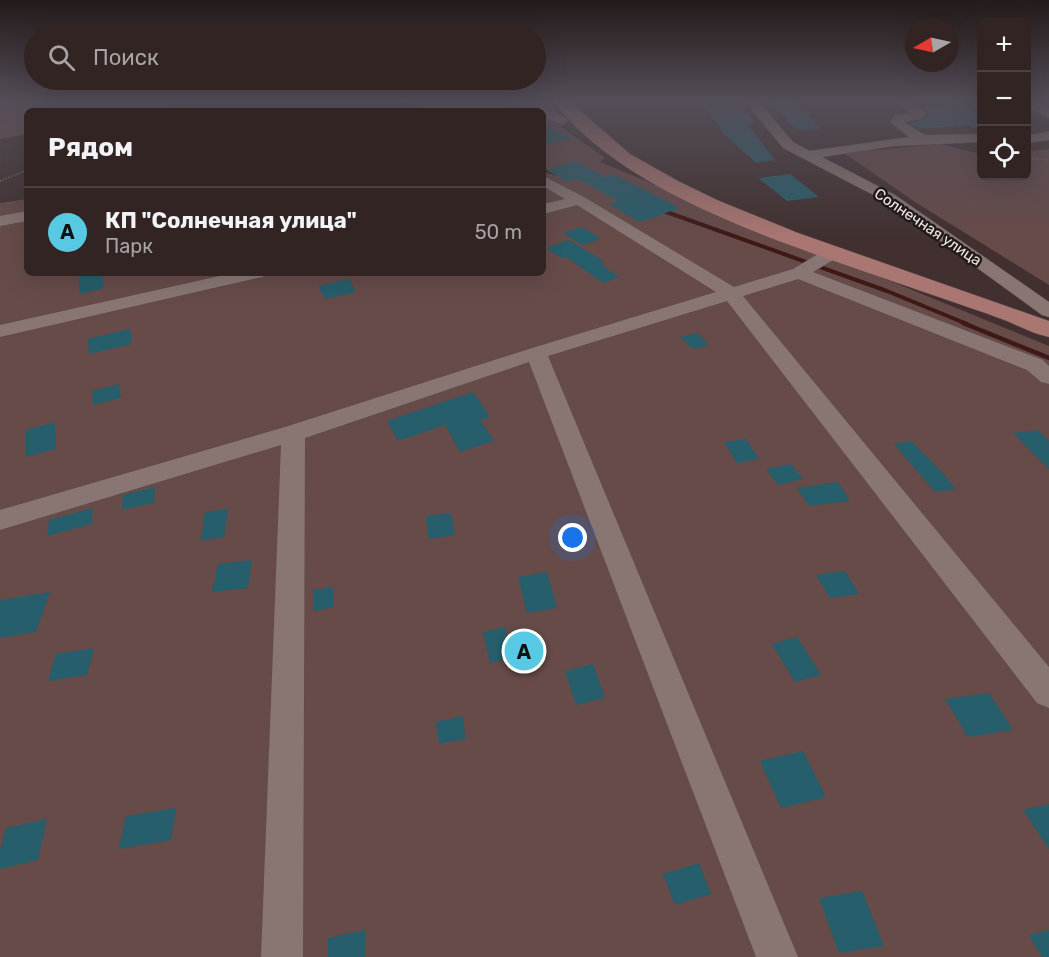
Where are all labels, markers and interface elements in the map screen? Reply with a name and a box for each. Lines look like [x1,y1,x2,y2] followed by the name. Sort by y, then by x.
[905,18,959,72] north arrow
[977,18,1031,180] map controls
[977,18,1031,72] button: +
[24,24,546,90] search box
[45,41,78,74] icon: search
[93,44,159,71] text: Поиск
[977,72,1031,126] button: −
[977,126,1031,180] button: locate
[48,132,133,163] text: Рядом
[871,184,985,270] street label: Солнечная улица
[105,207,357,234] text: КП "Солнечная улица"
[60,220,75,244] text: A
[475,220,522,244] text: 50 m
[105,234,153,258] text: Парк
[558,523,587,552] your location
[504,628,544,674] pin: A

